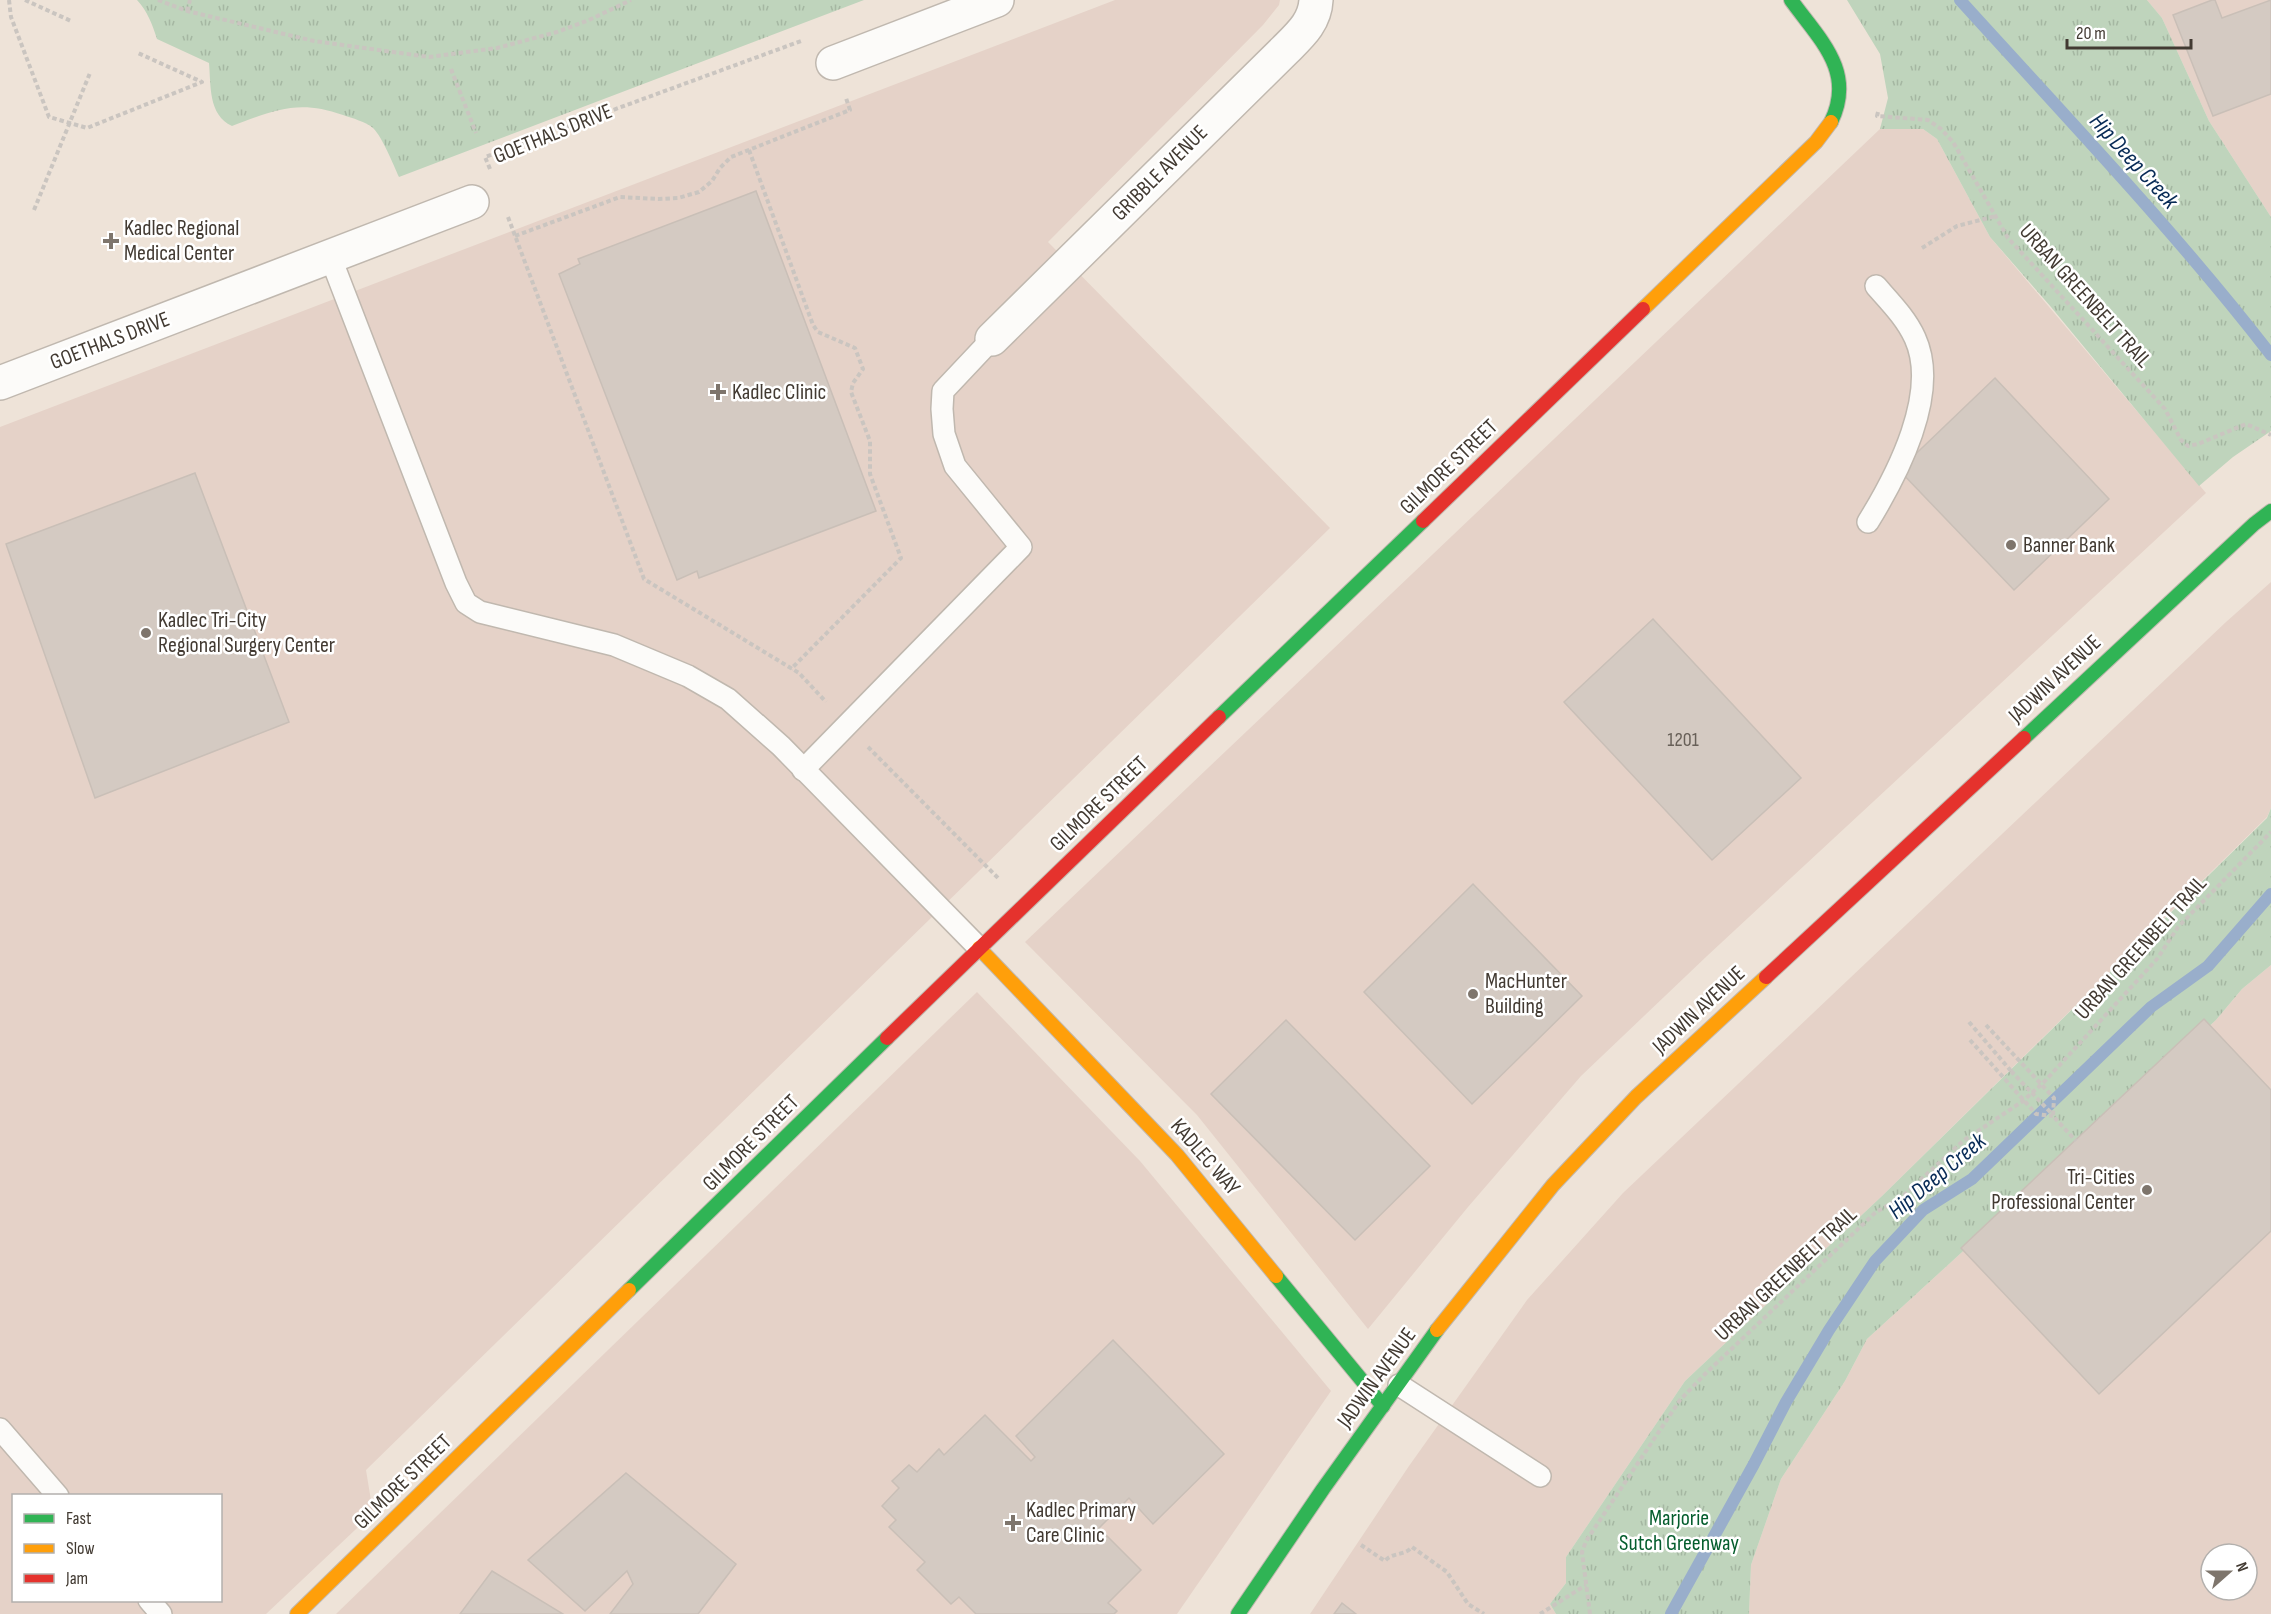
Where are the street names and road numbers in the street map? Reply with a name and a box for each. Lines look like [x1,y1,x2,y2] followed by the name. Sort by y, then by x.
[490,98,616,170] street label: GOETHALS DRIVE
[1106,119,1214,227] street label: GRIBBLE AVENUE
[2013,218,2157,374] street label: URBAN GREENBELT TRAIL
[46,306,174,376] street label: GOETHALS DRIVE
[1394,414,1504,520] street label: GILMORE STREET
[2002,629,2107,729] street label: JADWIN AVENUE
[1044,751,1154,857] street label: GILMORE STREET
[2069,870,2213,1026] street label: URBAN GREENBELT TRAIL
[1646,960,1751,1060] street label: JADWIN AVENUE
[697,1089,805,1197] street label: GILMORE STREET
[1164,1113,1246,1201] street label: KADLEC WAY
[1709,1201,1863,1347] street label: URBAN GREENBELT TRAIL
[1331,1323,1422,1434] street label: JADWIN AVENUE
[348,1429,458,1535] street label: GILMORE STREET

